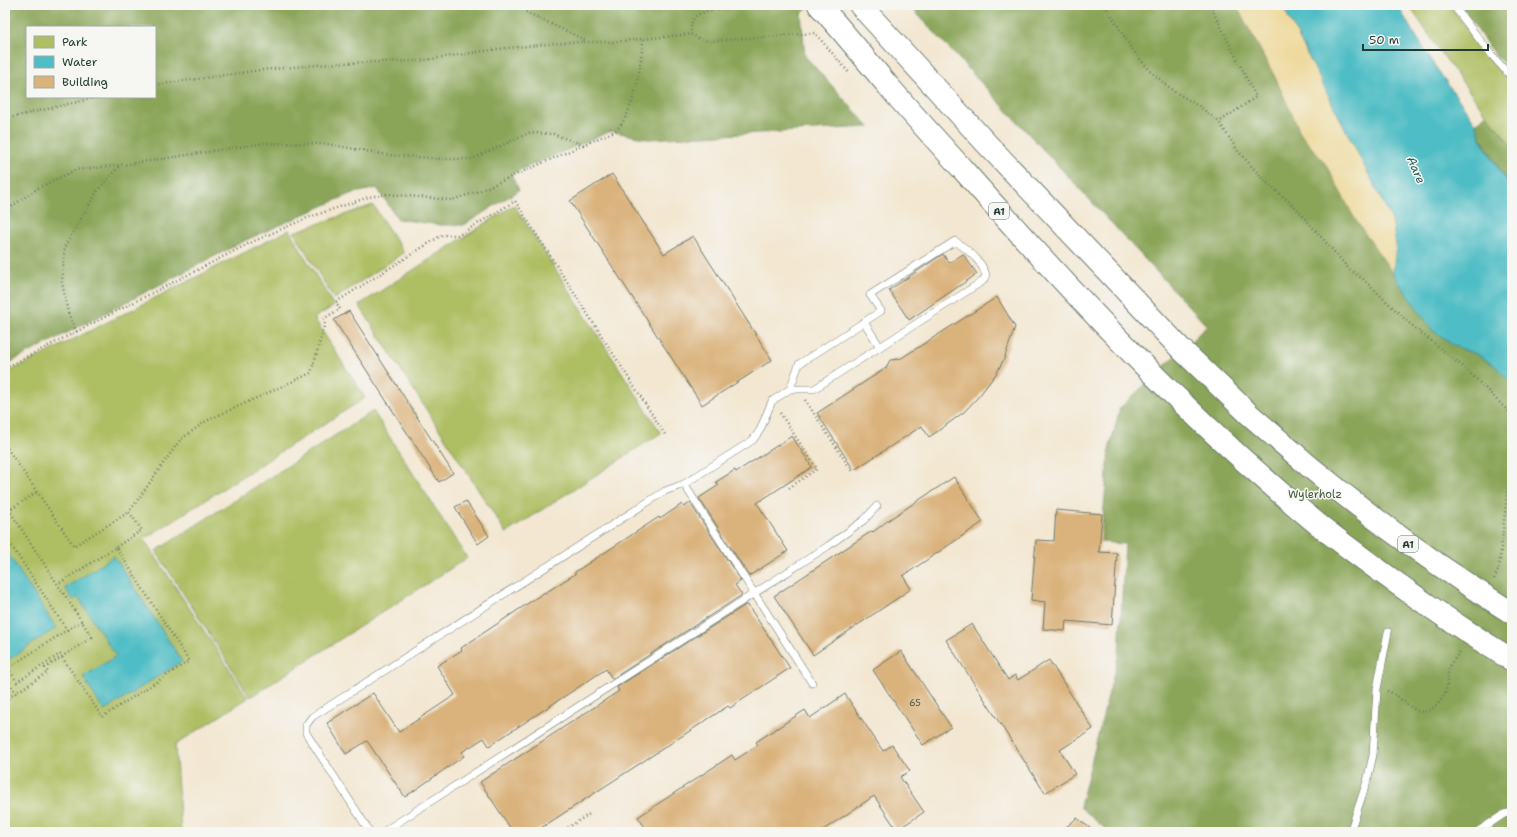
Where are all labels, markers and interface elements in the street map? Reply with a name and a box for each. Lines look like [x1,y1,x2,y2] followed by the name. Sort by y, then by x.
[26,26,156,98] legend
[1363,26,1488,52] scale bar
[1369,32,1399,48] text: 50 m
[62,34,88,50] text: Park
[62,54,98,70] text: Water
[62,74,108,90] text: Building
[1403,154,1429,186] water label: Aare
[989,203,1009,219] road number: A1
[1288,487,1342,502] park label: Wylerholz
[1398,536,1418,552] road number: A1
[909,697,921,709] house number: 65

